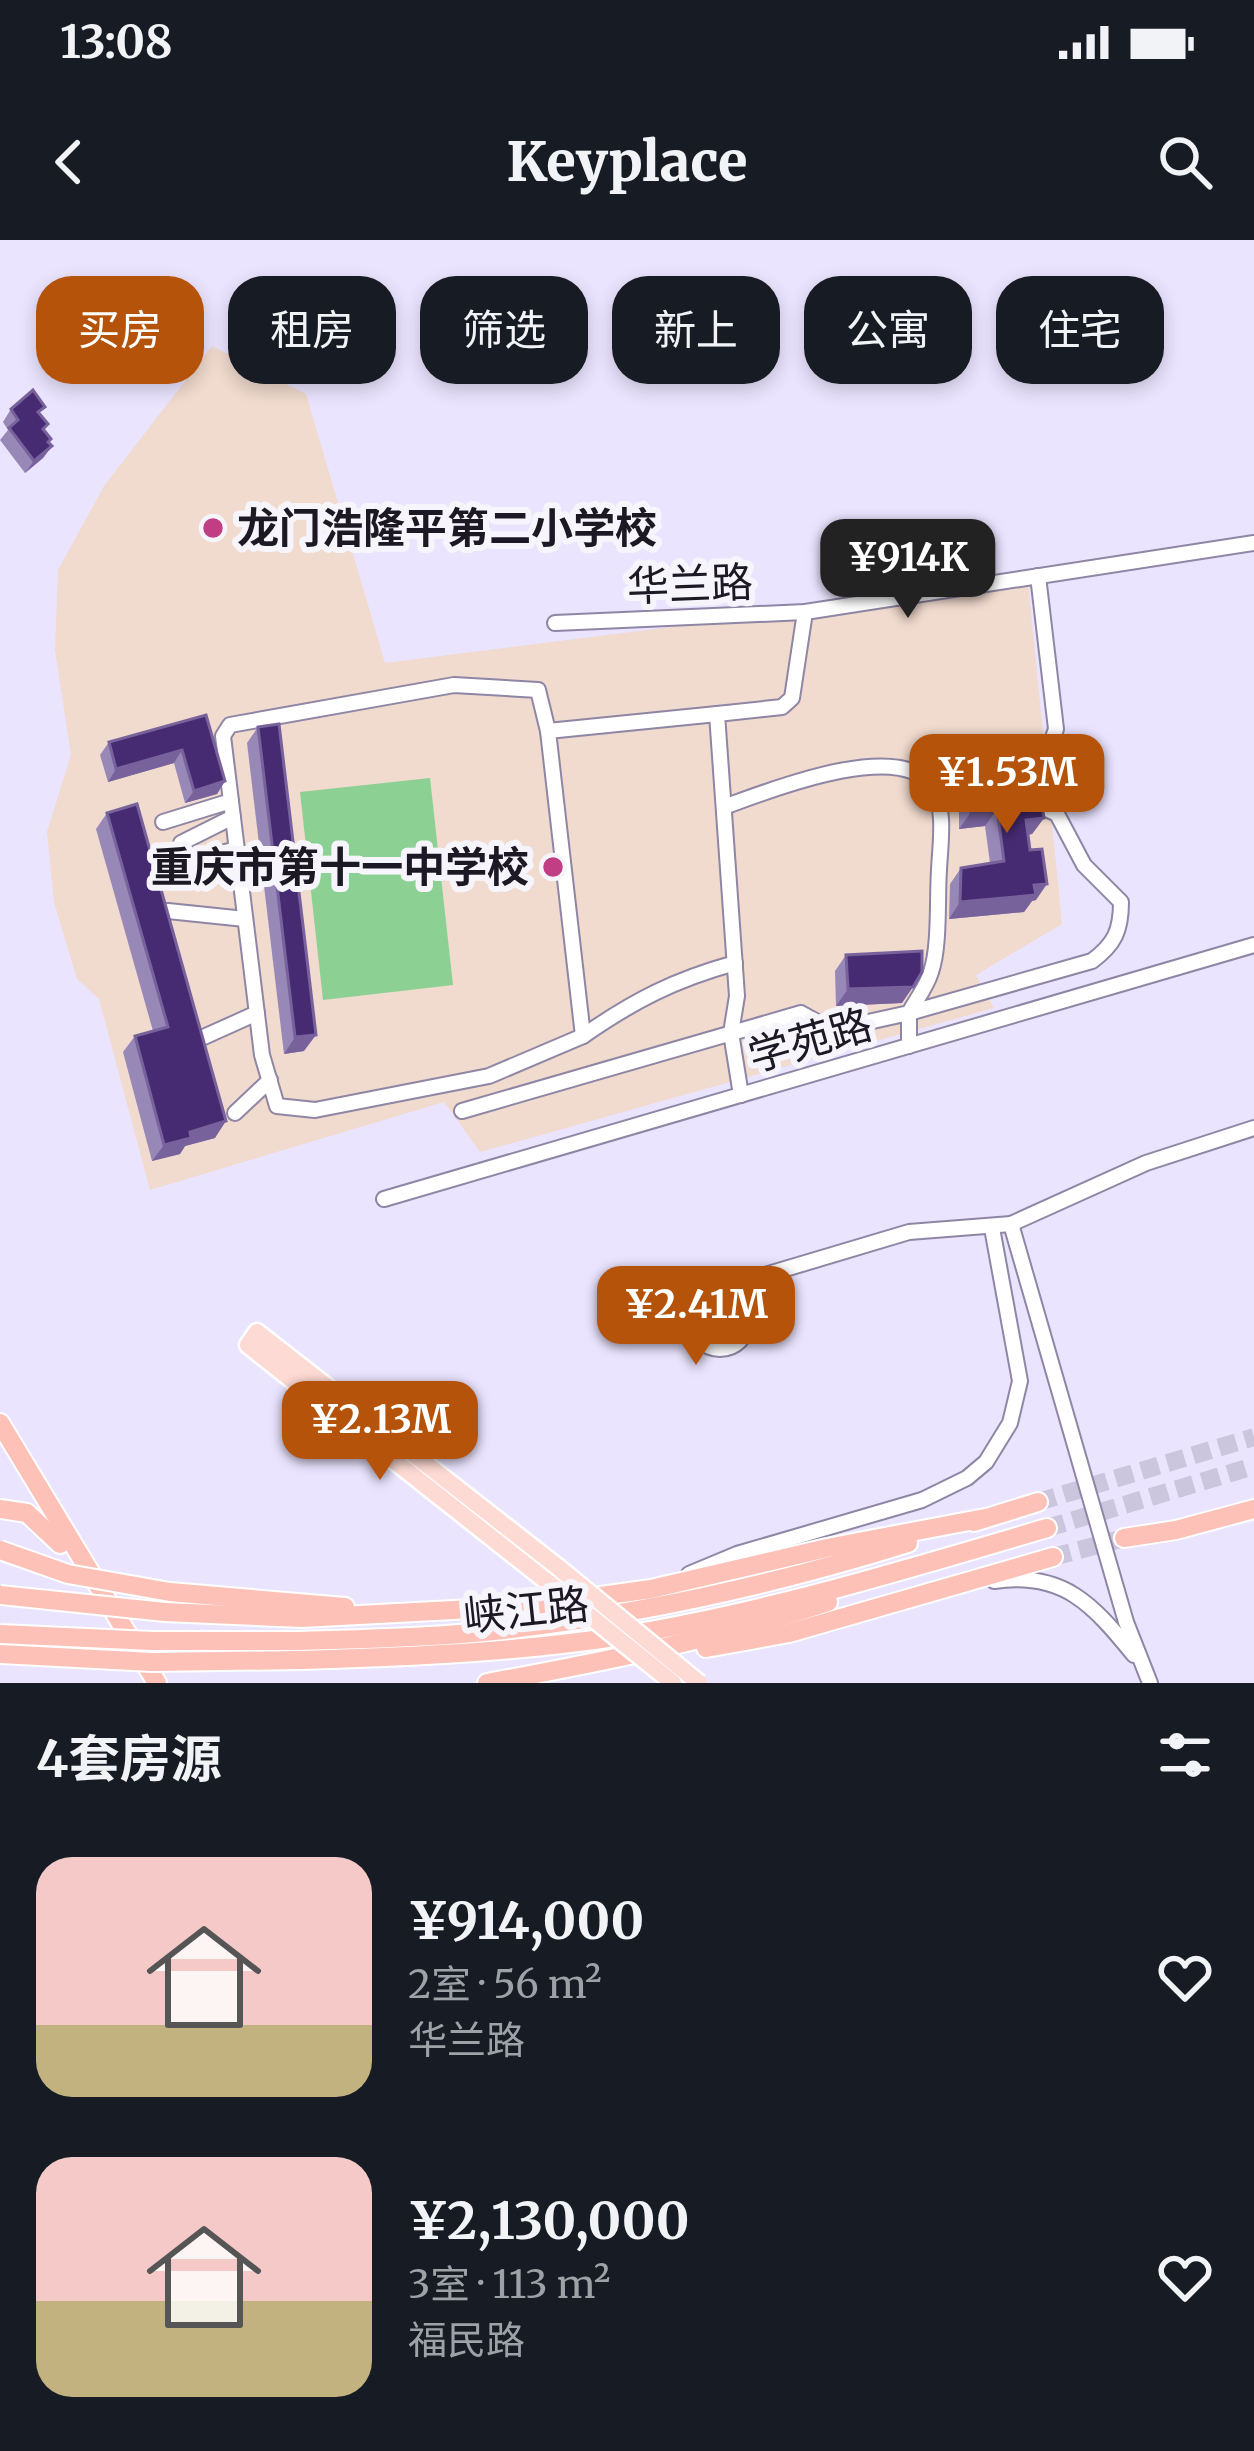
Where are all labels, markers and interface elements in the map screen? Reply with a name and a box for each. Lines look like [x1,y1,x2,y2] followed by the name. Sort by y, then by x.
[60,14,173,70] text: 13:08
[507,128,748,196] text: Keyplace
[36,129,102,195] icon: back
[1152,129,1218,195] icon: search
[36,276,204,384] chip: 买房
[228,276,396,384] chip: 租房
[420,276,588,384] chip: 筛选
[612,276,780,384] chip: 新上
[804,276,972,384] chip: 公寓
[996,276,1164,384] chip: 住宅
[237,502,657,554] place label: 龙门浩隆平第二小学校
[200,515,226,541] marker: 龙门浩隆平第二小学校
[824,519,992,621] pin: ¥914K
[847,533,969,582] text: ¥914K
[626,556,754,612] street label: 华兰路
[909,734,1105,836] pin: ¥1.53M
[936,748,1078,797] text: ¥1.53M
[151,841,529,893] place label: 重庆市第十一中学校
[540,854,566,880] marker: 重庆市第十一中学校
[742,998,878,1082] street label: 学苑路
[598,1266,794,1368] pin: ¥2.41M
[624,1280,768,1329] text: ¥2.41M
[282,1381,478,1483] pin: ¥2.13M
[309,1395,451,1444] text: ¥2.13M
[461,1578,591,1642] street label: 峡江路
[1152,1722,1218,1788] icon: filters
[36,1727,221,1791] text: 4套房源
[408,1889,644,1953] text: ¥914,000
[132,1905,276,2049] icon: home
[1152,1944,1218,2010] icon: heart
[408,1960,602,2009] text: 2室 · 56 m²
[408,2016,525,2065] text: 华兰路
[408,2189,689,2253] text: ¥2,130,000
[132,2205,276,2349] icon: home
[1152,2244,1218,2310] icon: heart
[408,2260,610,2309] text: 3室 · 113 m²
[408,2316,525,2365] text: 福民路

